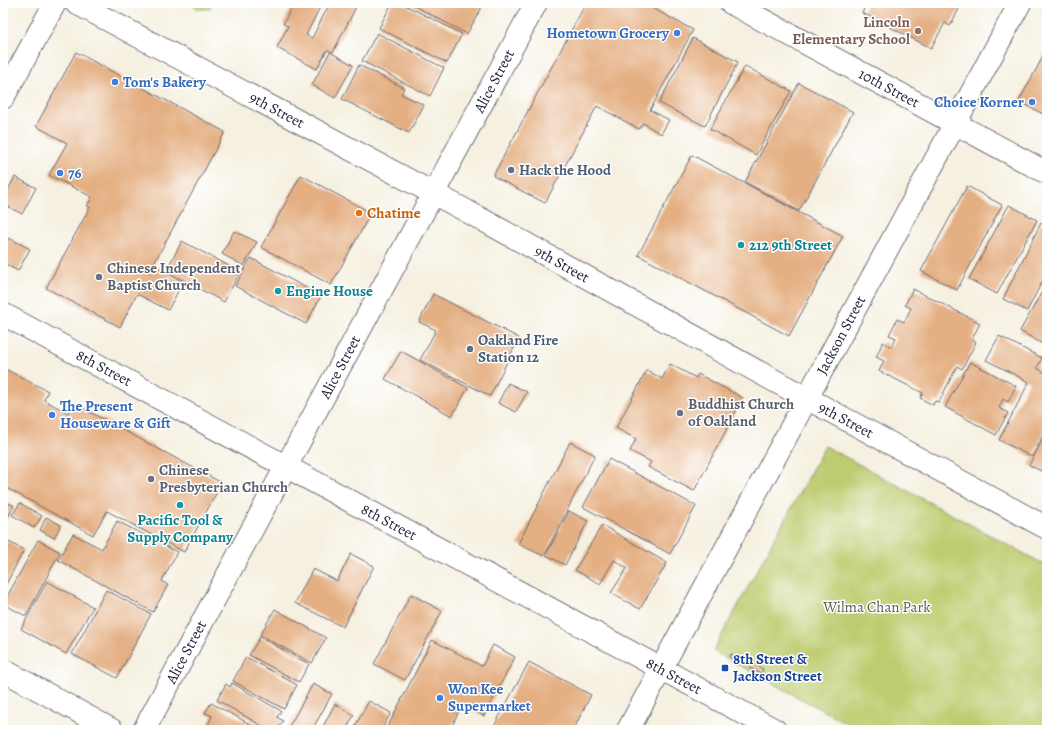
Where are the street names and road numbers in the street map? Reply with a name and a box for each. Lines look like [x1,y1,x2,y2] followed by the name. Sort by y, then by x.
[468,46,519,117] street label: Alice Street
[855,64,923,112] street label: 10th Street
[246,87,308,133] street label: 9th Street
[531,241,593,287] street label: 9th Street
[812,292,870,378] street label: Jackson Street
[314,332,365,403] street label: Alice Street
[73,345,135,391] street label: 8th Street
[815,397,877,443] street label: 9th Street
[358,499,420,545] street label: 8th Street
[160,617,211,688] street label: Alice Street
[643,653,705,699] street label: 8th Street

